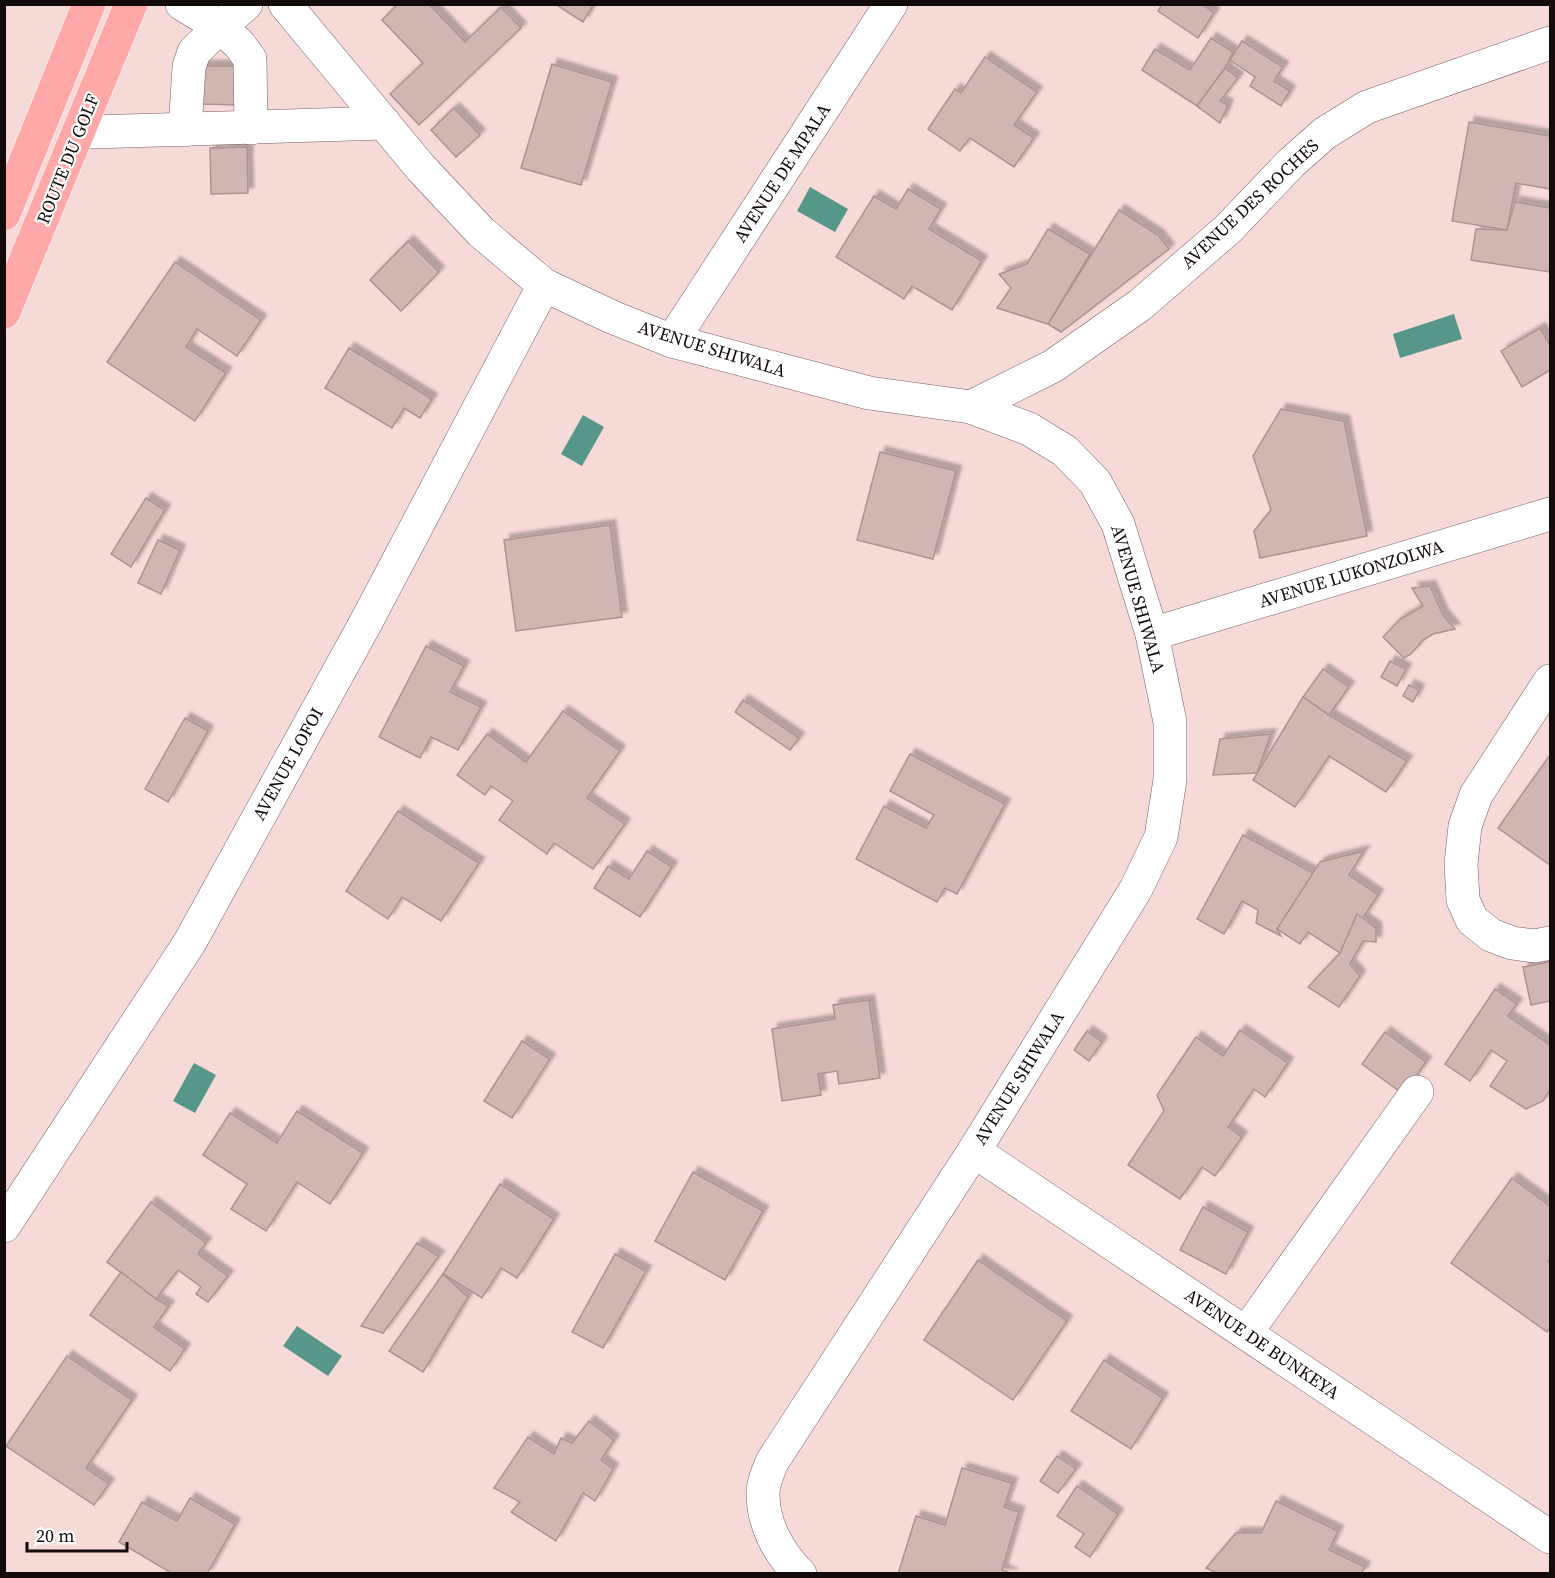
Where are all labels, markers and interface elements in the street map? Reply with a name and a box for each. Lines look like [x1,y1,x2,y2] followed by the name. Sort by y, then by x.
[30,90,105,227] street label: ROUTE DU GOLF
[727,98,836,247] street label: AVENUE DE MPALA
[1175,133,1324,274] street label: AVENUE DES ROCHES
[635,314,789,383] street label: AVENUE SHIWALA
[1105,522,1172,676] street label: AVENUE SHIWALA
[1256,534,1446,613] street label: AVENUE LUKONZOLWA
[246,703,329,825] street label: AVENUE LOFOI
[967,1006,1070,1149] street label: AVENUE SHIWALA
[1180,1282,1345,1405] street label: AVENUE DE BUNKEYA
[27,1515,128,1553] scale bar
[36,1523,74,1548] text: 20 m

